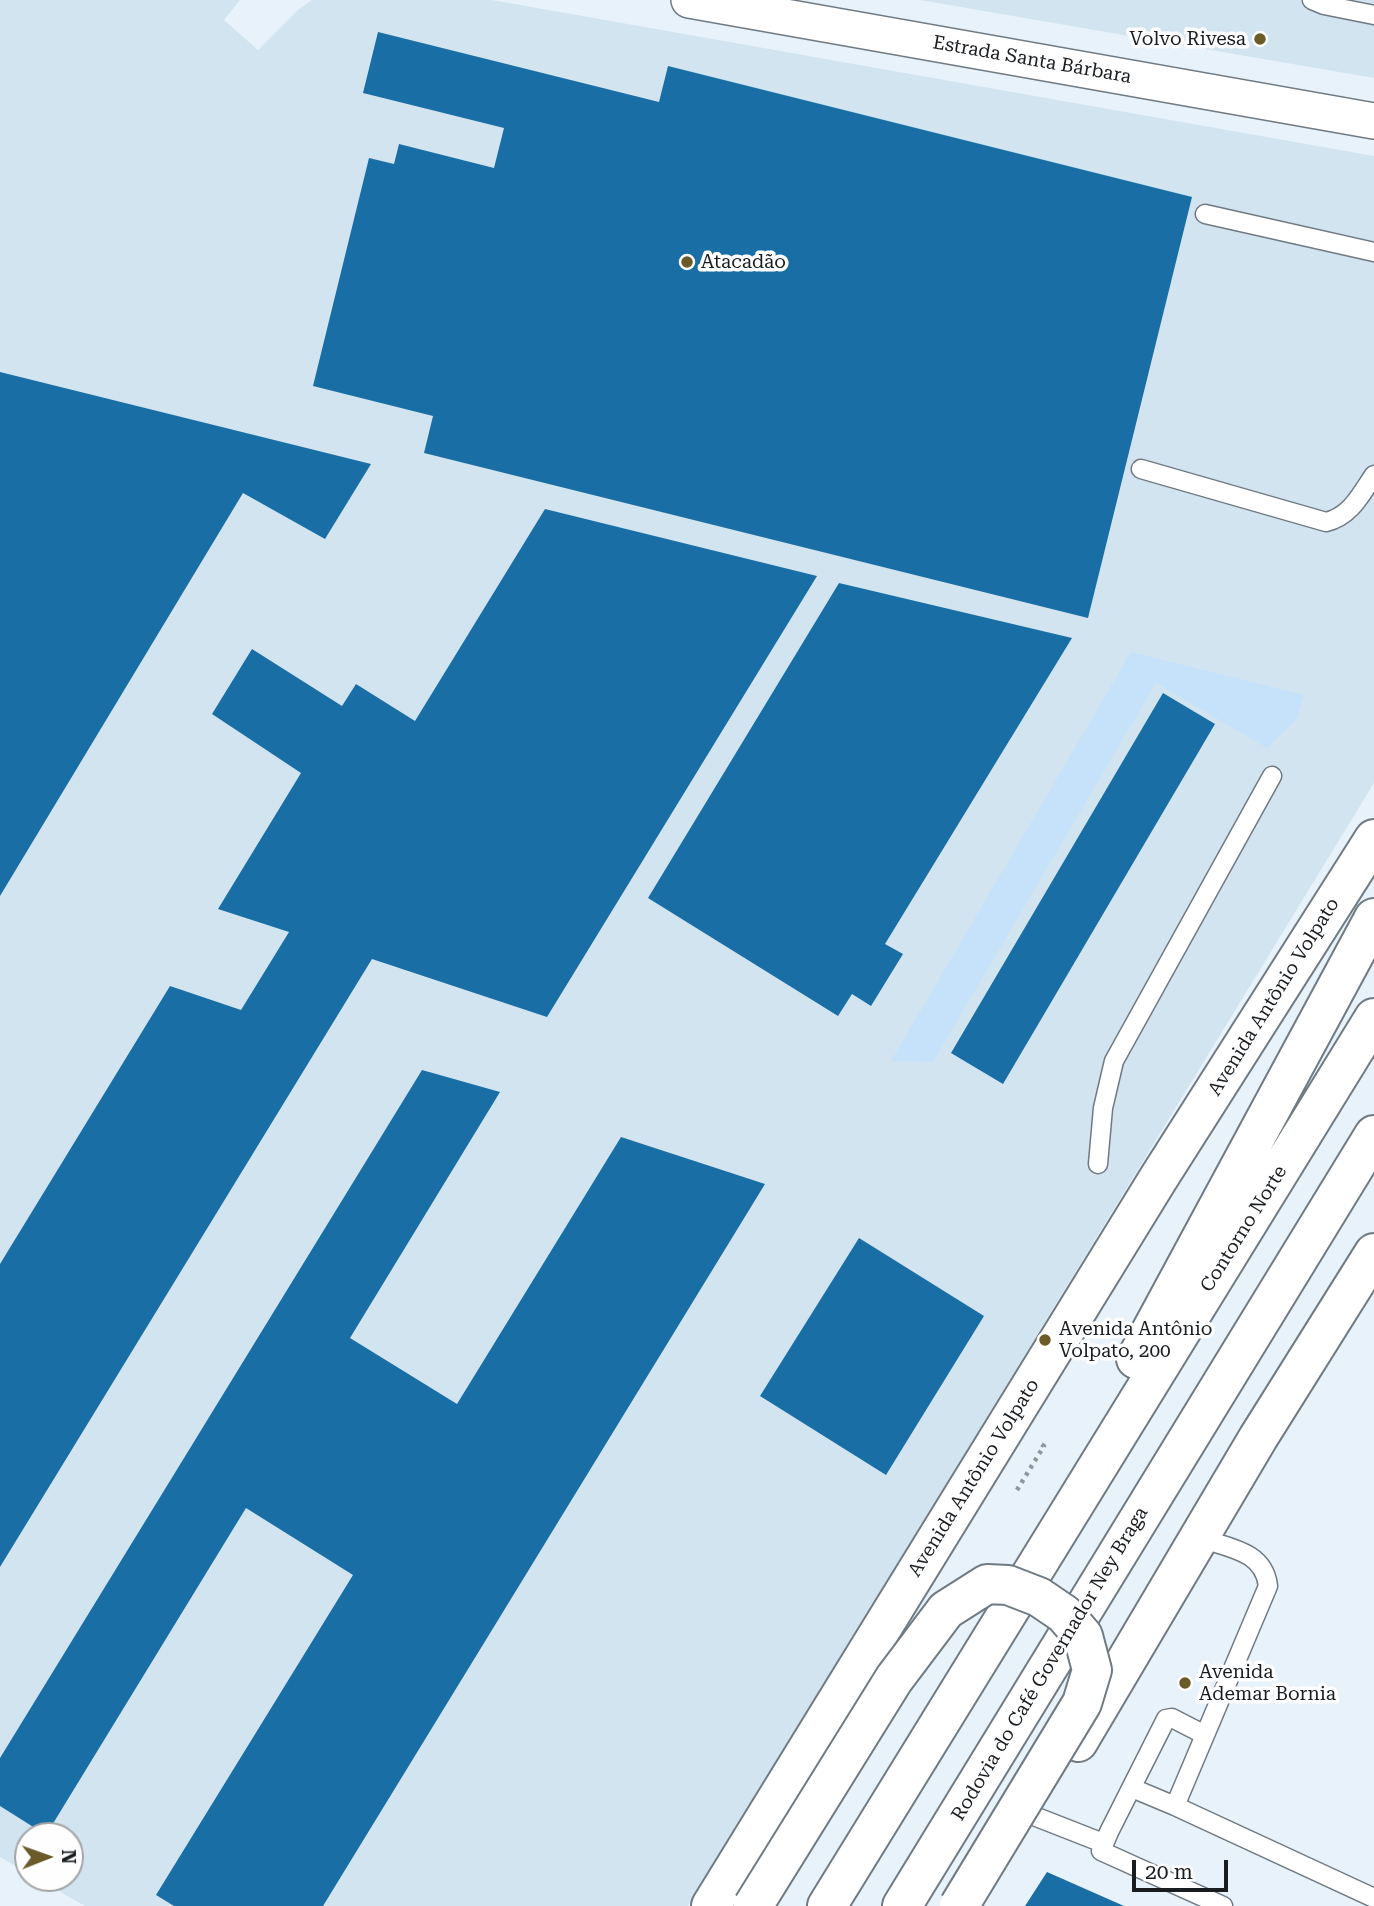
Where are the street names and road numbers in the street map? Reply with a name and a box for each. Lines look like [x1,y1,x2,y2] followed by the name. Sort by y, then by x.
[931,31,1133,89] street label: Estrada Santa Bárbara
[1204,894,1344,1100] street label: Avenida Antônio Volpato
[1196,1162,1292,1296] street label: Contorno Norte
[904,1375,1044,1581] street label: Avenida Antônio Volpato
[947,1503,1153,1825] street label: Rodovia do Café Governador Ney Braga

